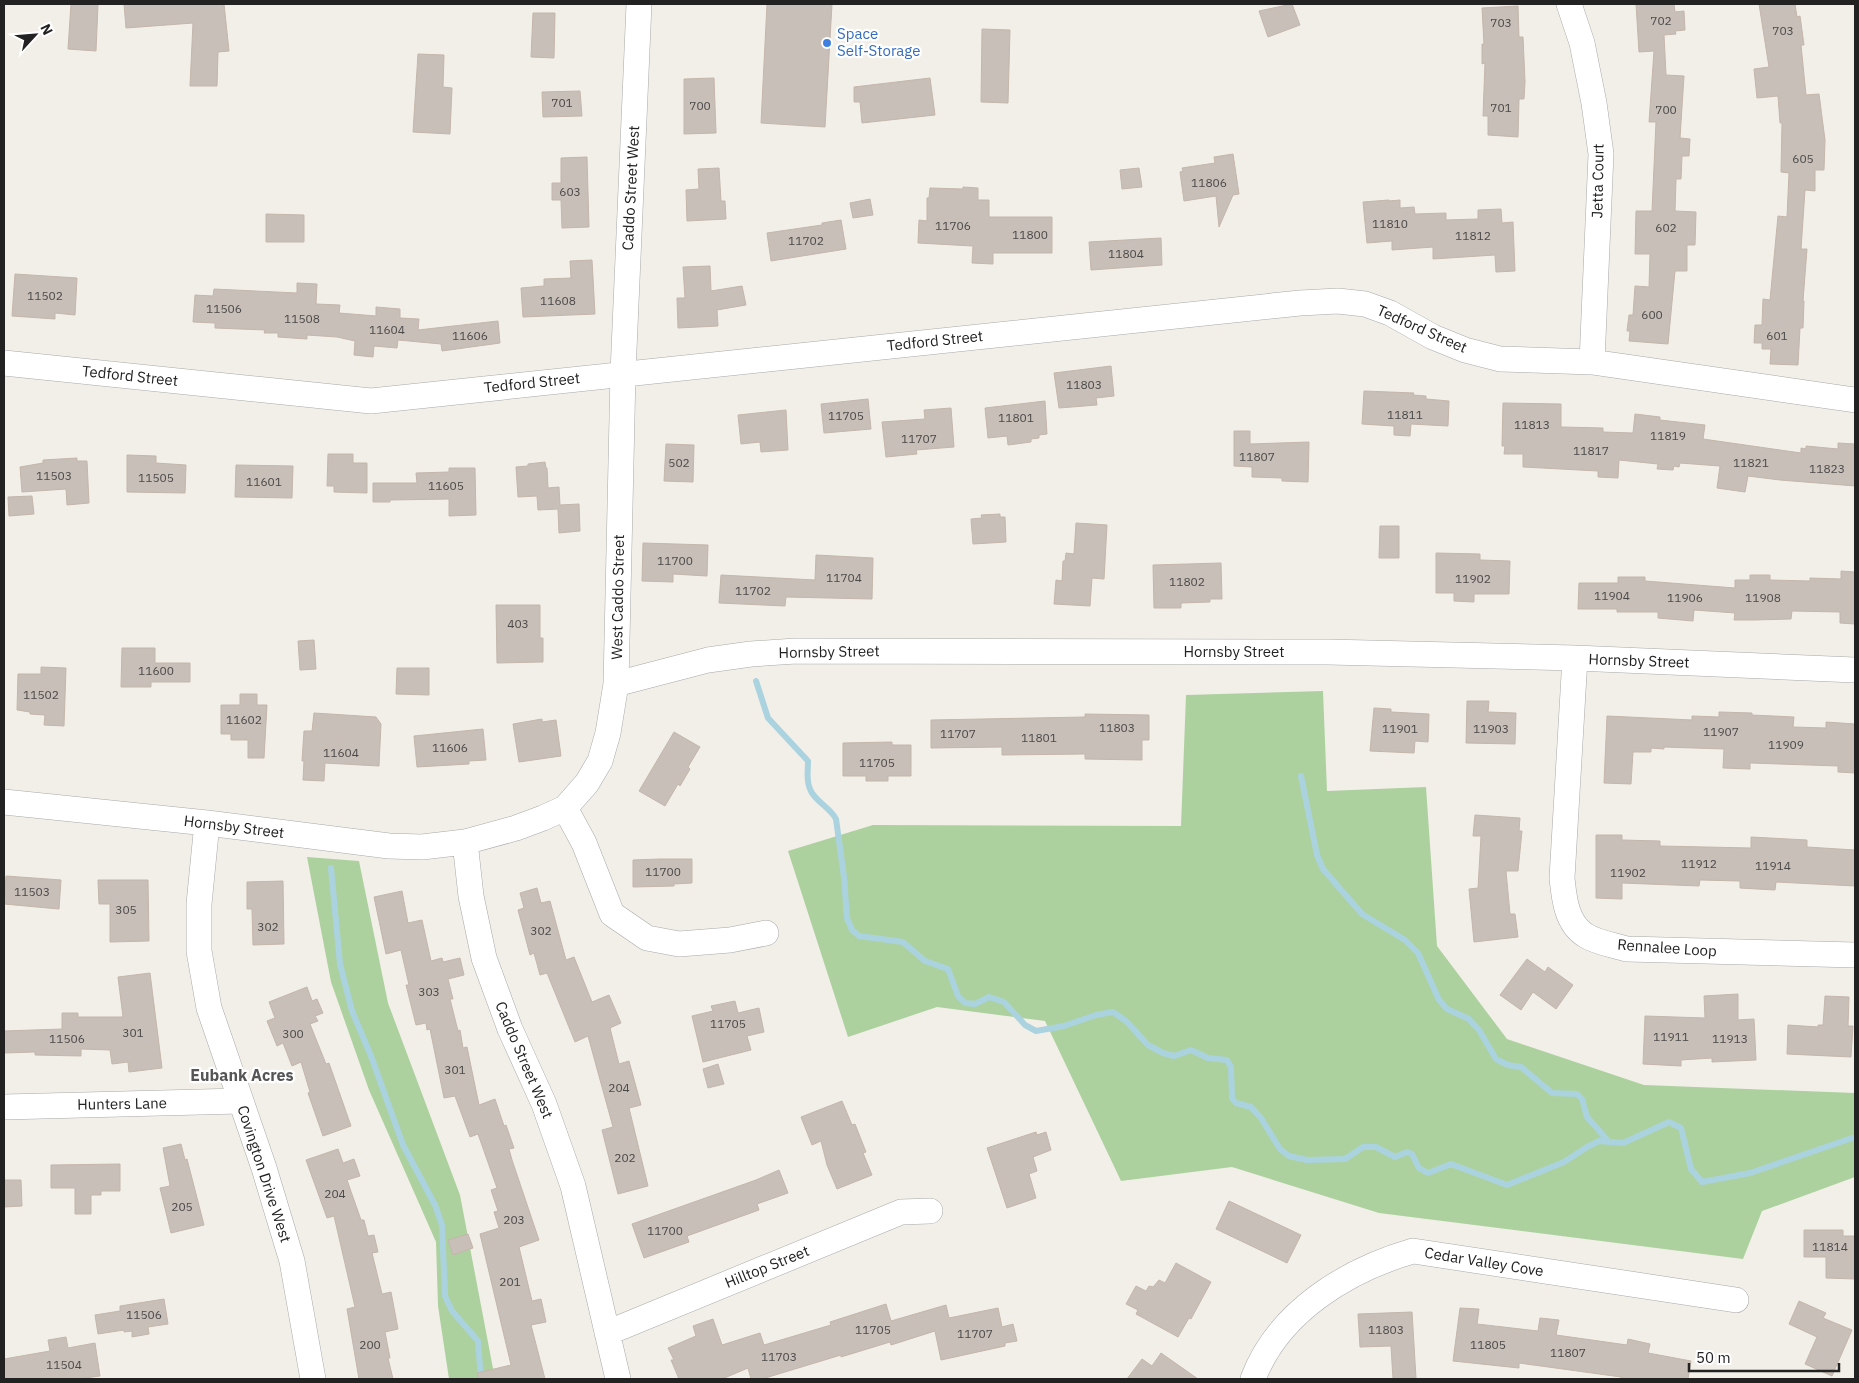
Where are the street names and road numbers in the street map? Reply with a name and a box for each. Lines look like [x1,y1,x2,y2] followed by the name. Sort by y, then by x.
[618,125,643,251] street label: Caddo Street West
[1587,143,1608,219] street label: Jetta Court
[1374,300,1470,357] street label: Tedford Street
[886,326,984,355] street label: Tedford Street
[81,361,179,390] street label: Tedford Street
[483,368,581,397] street label: Tedford Street
[607,534,628,660] street label: West Caddo Street
[778,641,880,662] street label: Hornsby Street
[1183,642,1285,661] street label: Hornsby Street
[1588,649,1690,672] street label: Hornsby Street
[183,811,285,842] street label: Hornsby Street
[1617,935,1717,960] street label: Rennalee Loop
[491,998,558,1121] street label: Caddo Street West
[77,1093,167,1114] street label: Hunters Lane
[233,1103,296,1245] street label: Covington Drive West
[722,1241,812,1292] street label: Hilltop Street
[1423,1243,1545,1280] street label: Cedar Valley Cove

